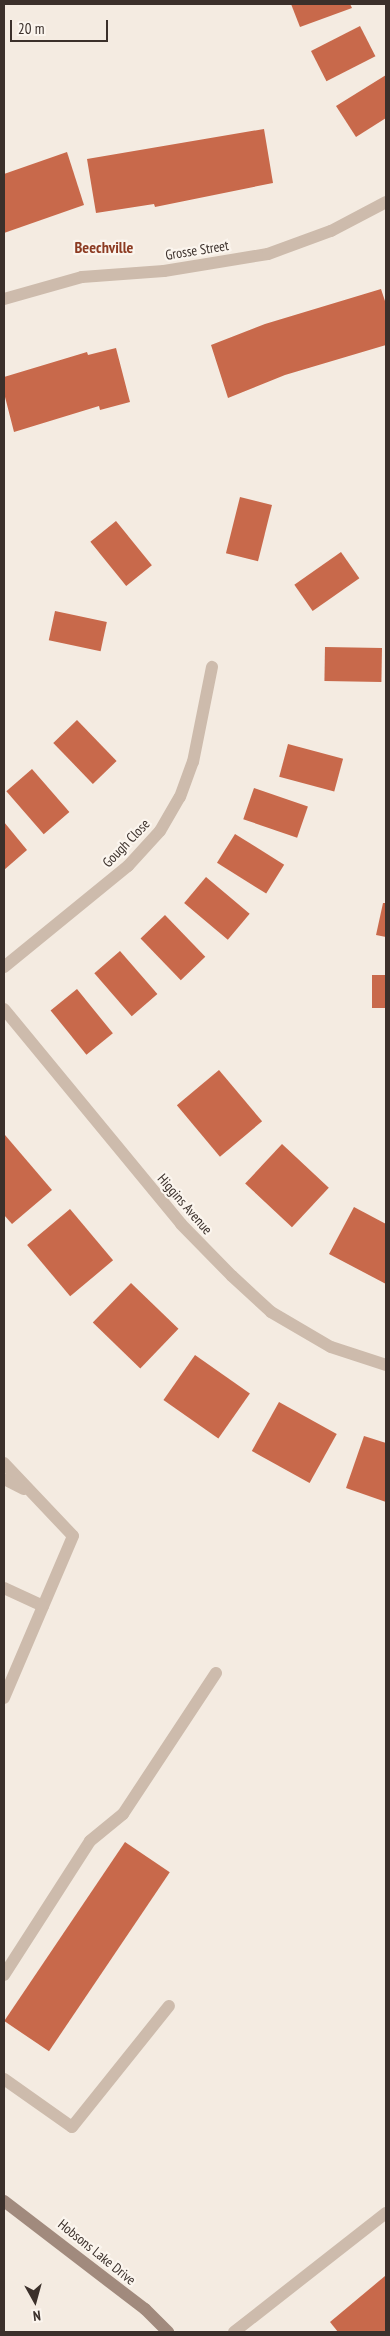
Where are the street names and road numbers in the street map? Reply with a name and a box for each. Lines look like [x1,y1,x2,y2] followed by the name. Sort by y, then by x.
[164,237,230,263] street label: Grosse Street
[99,815,153,871] street label: Gough Close
[154,1170,216,1238] street label: Higgins Avenue
[55,2216,139,2288] street label: Hobsons Lake Drive

